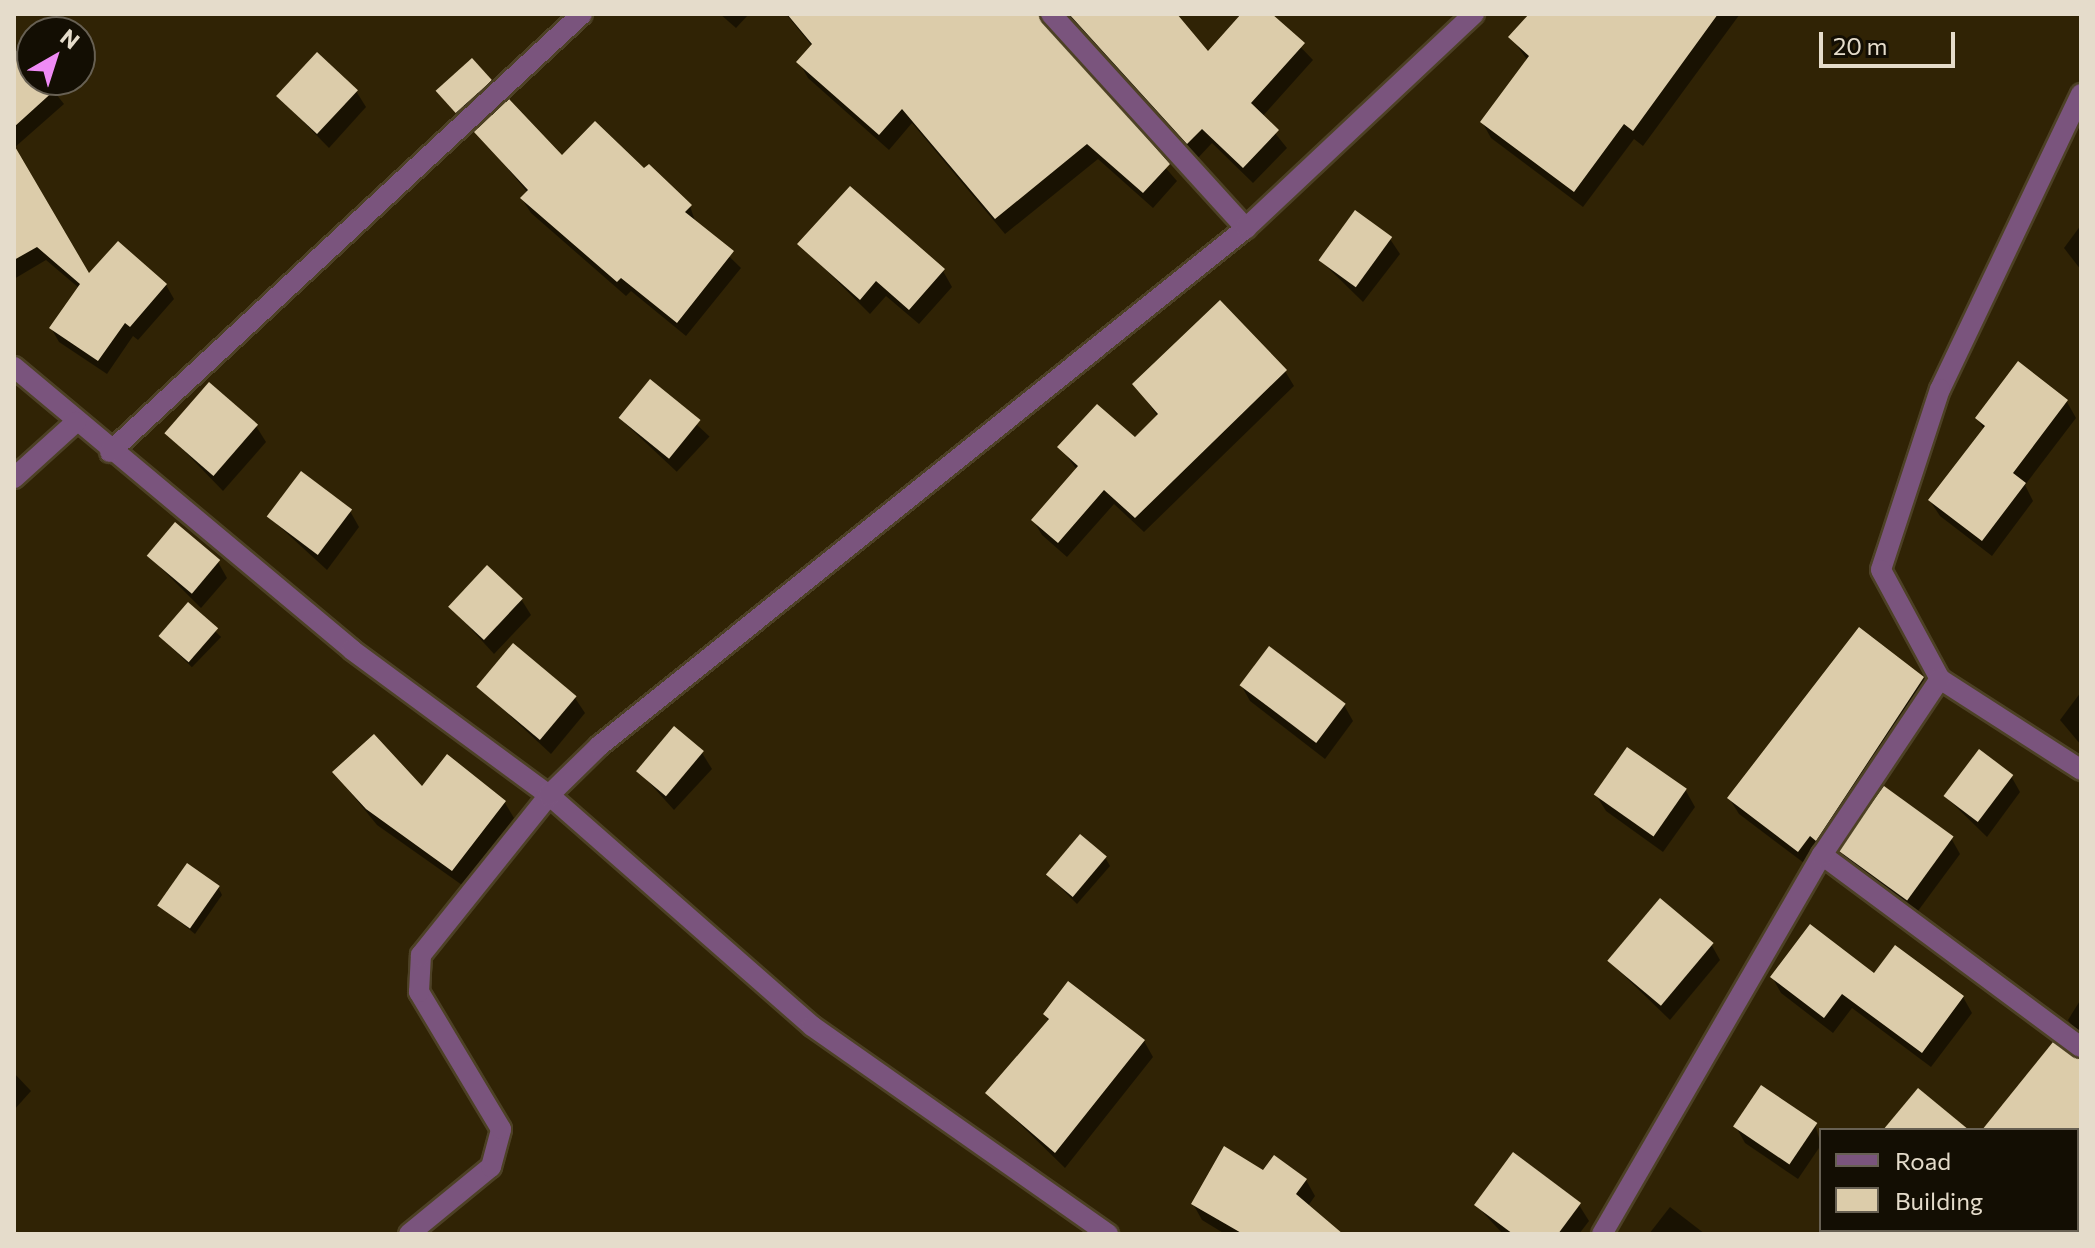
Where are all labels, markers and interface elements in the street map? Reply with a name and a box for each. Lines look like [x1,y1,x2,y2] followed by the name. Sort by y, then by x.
[16,16,96,96] north arrow
[1823,16,1959,66] scale bar
[55,23,85,54] text: N
[1833,31,1887,60] text: 20 m
[1819,1128,2079,1232] legend
[1895,1146,1951,1175] text: Road
[1895,1186,1983,1215] text: Building

